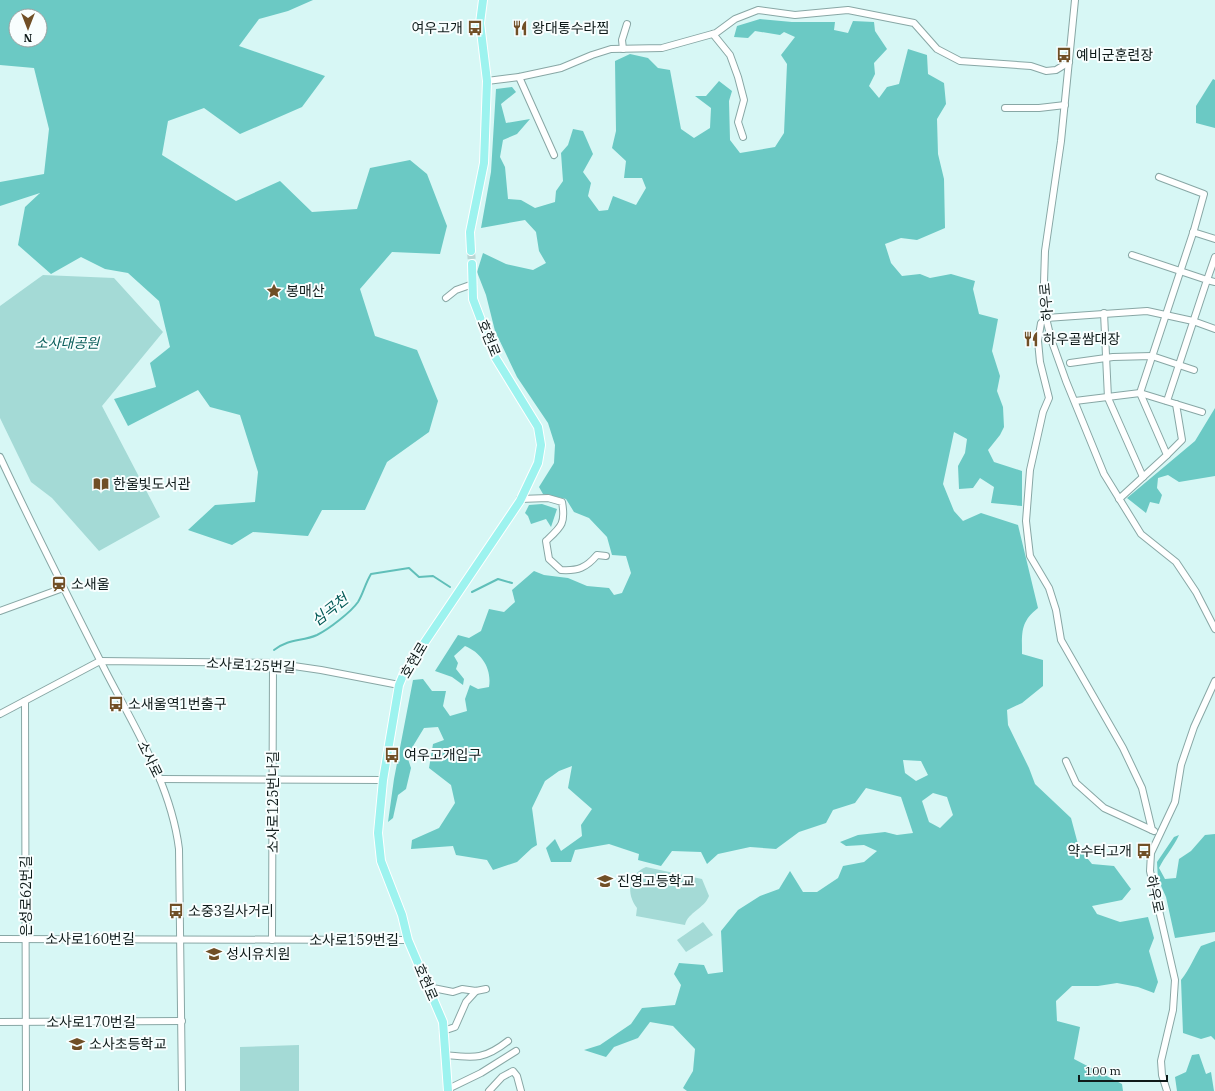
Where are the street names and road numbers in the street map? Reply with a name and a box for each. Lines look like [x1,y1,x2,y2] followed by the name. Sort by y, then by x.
[1035,282,1057,322] street label: 하우로
[473,317,505,359] street label: 호현로
[396,639,432,681] street label: 호현로
[206,654,296,676] street label: 소사로125번길
[133,738,167,780] street label: 소사로
[264,751,282,853] street label: 소사로125번나길
[17,855,35,937] street label: 은성로62번길
[1142,873,1168,915] street label: 하우로
[45,930,135,948] street label: 소사로160번길
[309,931,399,949] street label: 소사로159번길
[410,961,442,1003] street label: 호현로
[46,1013,136,1031] street label: 소사로170번길

